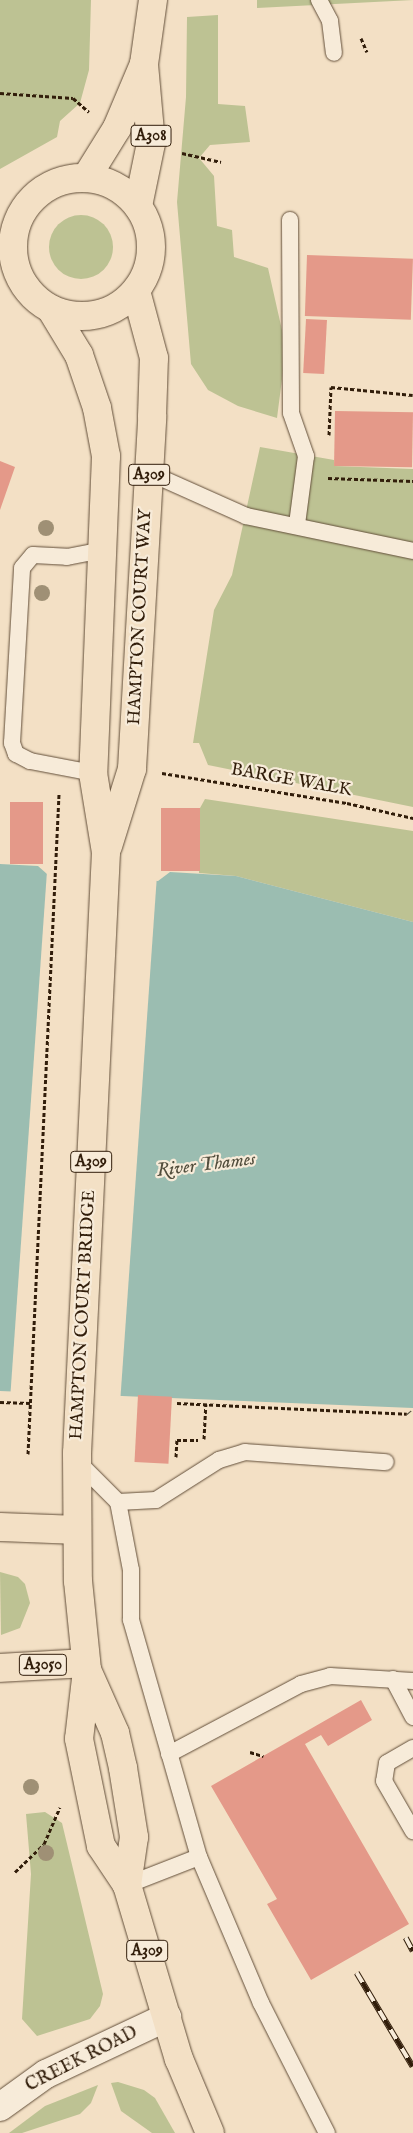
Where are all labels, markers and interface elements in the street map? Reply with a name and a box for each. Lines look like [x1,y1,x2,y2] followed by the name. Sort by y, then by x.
[130,122,172,150] road number: A308
[128,462,170,488] road number: A309
[125,508,157,726] street label: HAMPTON COURT WAY
[229,760,353,802] street label: BARGE WALK
[70,1148,112,1176] road number: A309
[155,1149,257,1183] water label: River Thames
[67,1190,101,1440] street label: HAMPTON COURT BRIDGE
[18,1652,68,1678] road number: A3050
[126,1938,168,1964] road number: A309
[22,2022,142,2098] street label: CREEK ROAD

